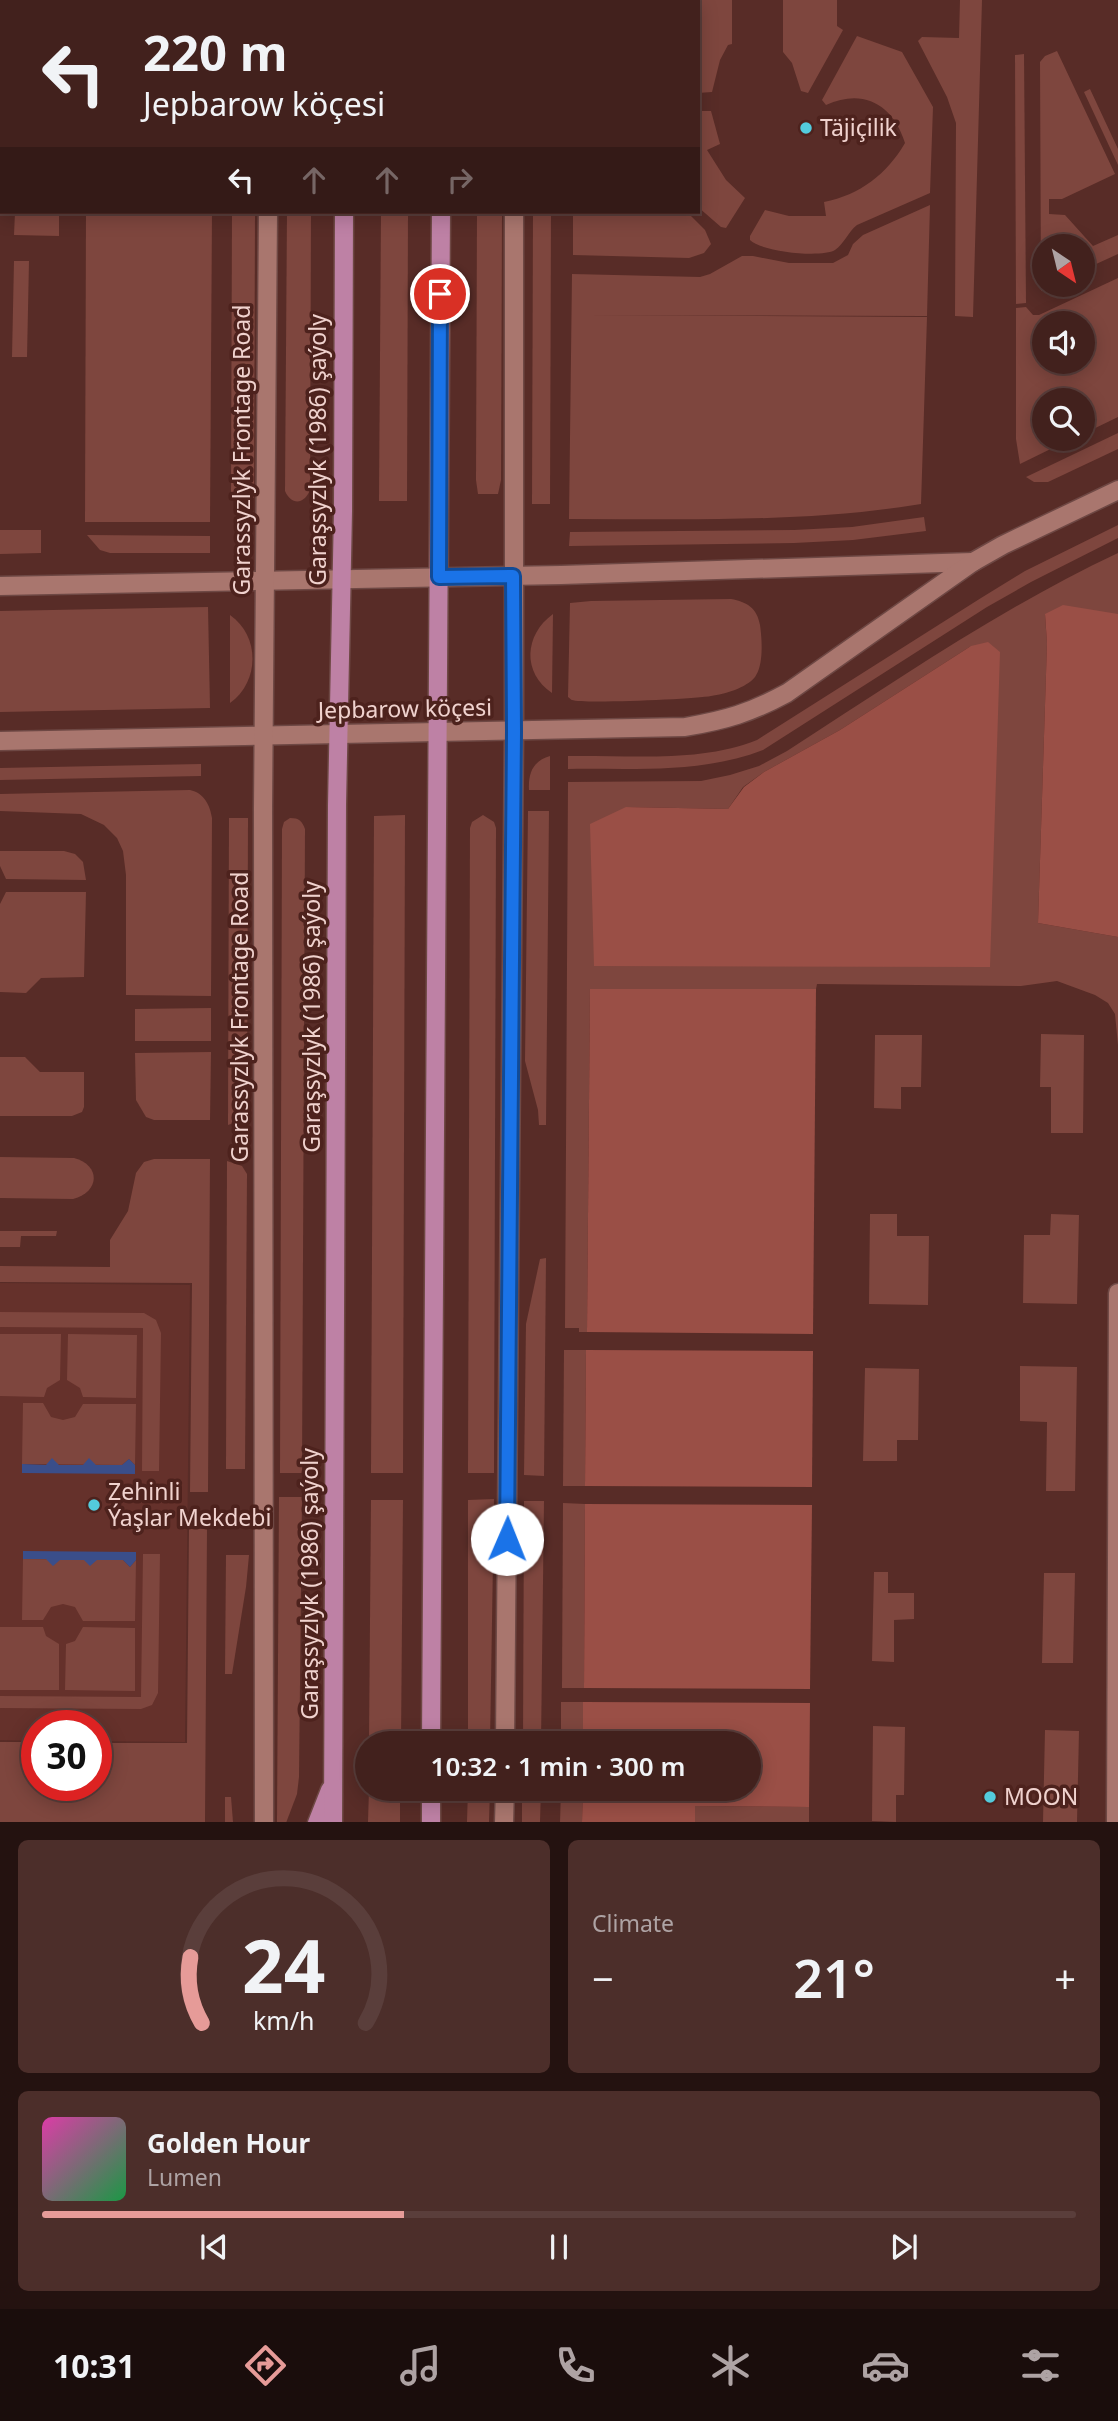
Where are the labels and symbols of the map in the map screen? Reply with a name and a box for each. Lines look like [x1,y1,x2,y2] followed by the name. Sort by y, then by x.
[820,111,898,143] place label: Täjiçilik
[798,120,814,136] marker: Täjiçilik
[1032,234,1096,298] north arrow
[410,264,470,324] pin
[225,305,257,595] street label: Garassyzlyk Frontage Road
[301,314,333,586] street label: Garaşsyzlyk (1986) şaýoly
[316,690,492,726] street label: Jepbarow köçesi
[223,872,255,1162] street label: Garassyzlyk Frontage Road
[295,881,327,1153] street label: Garaşsyzlyk (1986) şaýoly
[293,1448,325,1720] street label: Garaşsyzlyk (1986) şaýoly
[108,1475,271,1533] place label: Zehinli Ýaşlar Mekdebi
[86,1497,102,1513] marker: Zehinli Ýaşlar Mekdebi
[470,1502,544,1576] position arrow
[21,1710,112,1801] speed limit sign: 30
[1004,1780,1078,1812] place label: MOON
[982,1789,998,1805] marker: MOON

